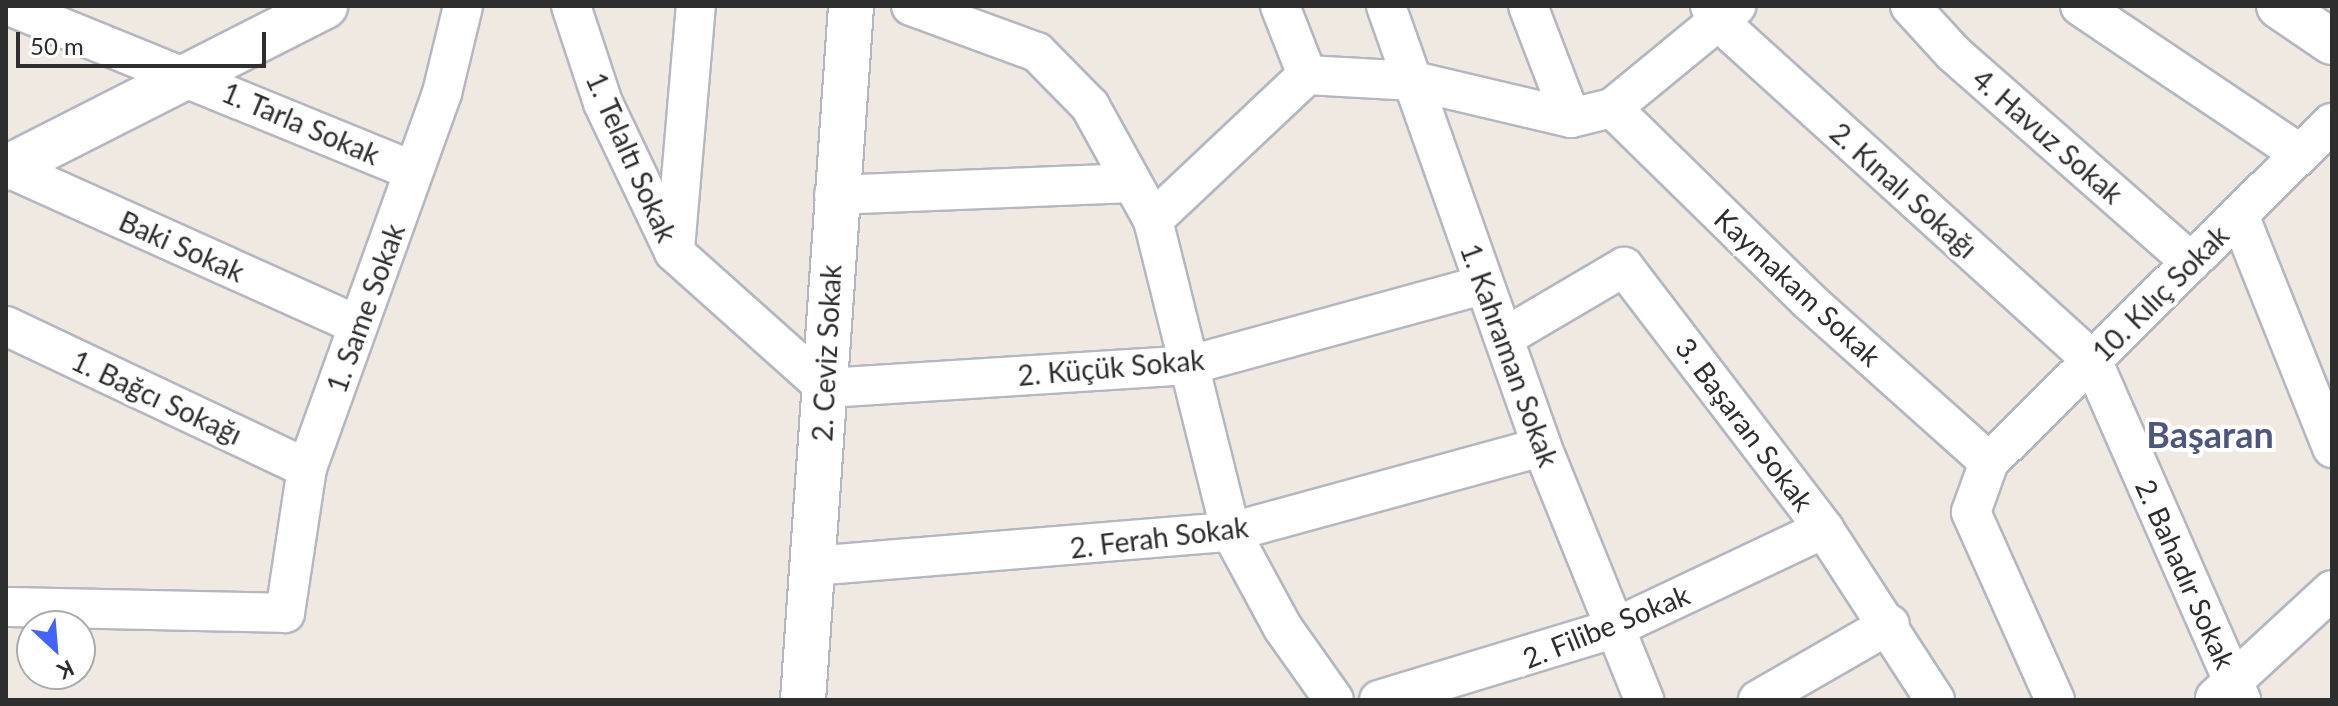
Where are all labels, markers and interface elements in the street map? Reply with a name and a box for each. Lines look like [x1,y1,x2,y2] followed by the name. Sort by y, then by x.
[20,16,270,66] scale bar
[30,31,84,60] text: 50 m
[1966,62,2130,210] street label: 4. Havuz Sokak
[579,67,685,247] street label: 1. Telaltı Sokak
[217,75,385,171] street label: 1. Tarla Sokak
[1824,115,1984,265] street label: 2. Kınalı Sokağı
[1708,201,1888,373] street label: Kaymakam Sokak
[114,204,250,288] street label: Baki Sokak
[2085,218,2235,368] street label: 10. Kılıç Sokak
[319,219,411,397] street label: 1. Same Sokak
[1454,239,1566,471] street label: 1. Kahraman Sokak
[805,264,847,442] street label: 2. Ceviz Sokak
[1669,331,1821,517] street label: 3. Başaran Sokak
[1016,342,1206,392] street label: 2. Küçük Sokak
[67,343,247,451] street label: 1. Bağcı Sokağı
[2146,413,2274,457] district label: Başaran
[2129,474,2243,674] street label: 2. Bahadır Sokak
[1068,509,1250,565] street label: 2. Ferah Sokak
[1518,577,1694,675] street label: 2. Filibe Sokak
[16,610,96,690] north arrow
[53,655,79,686] text: K

